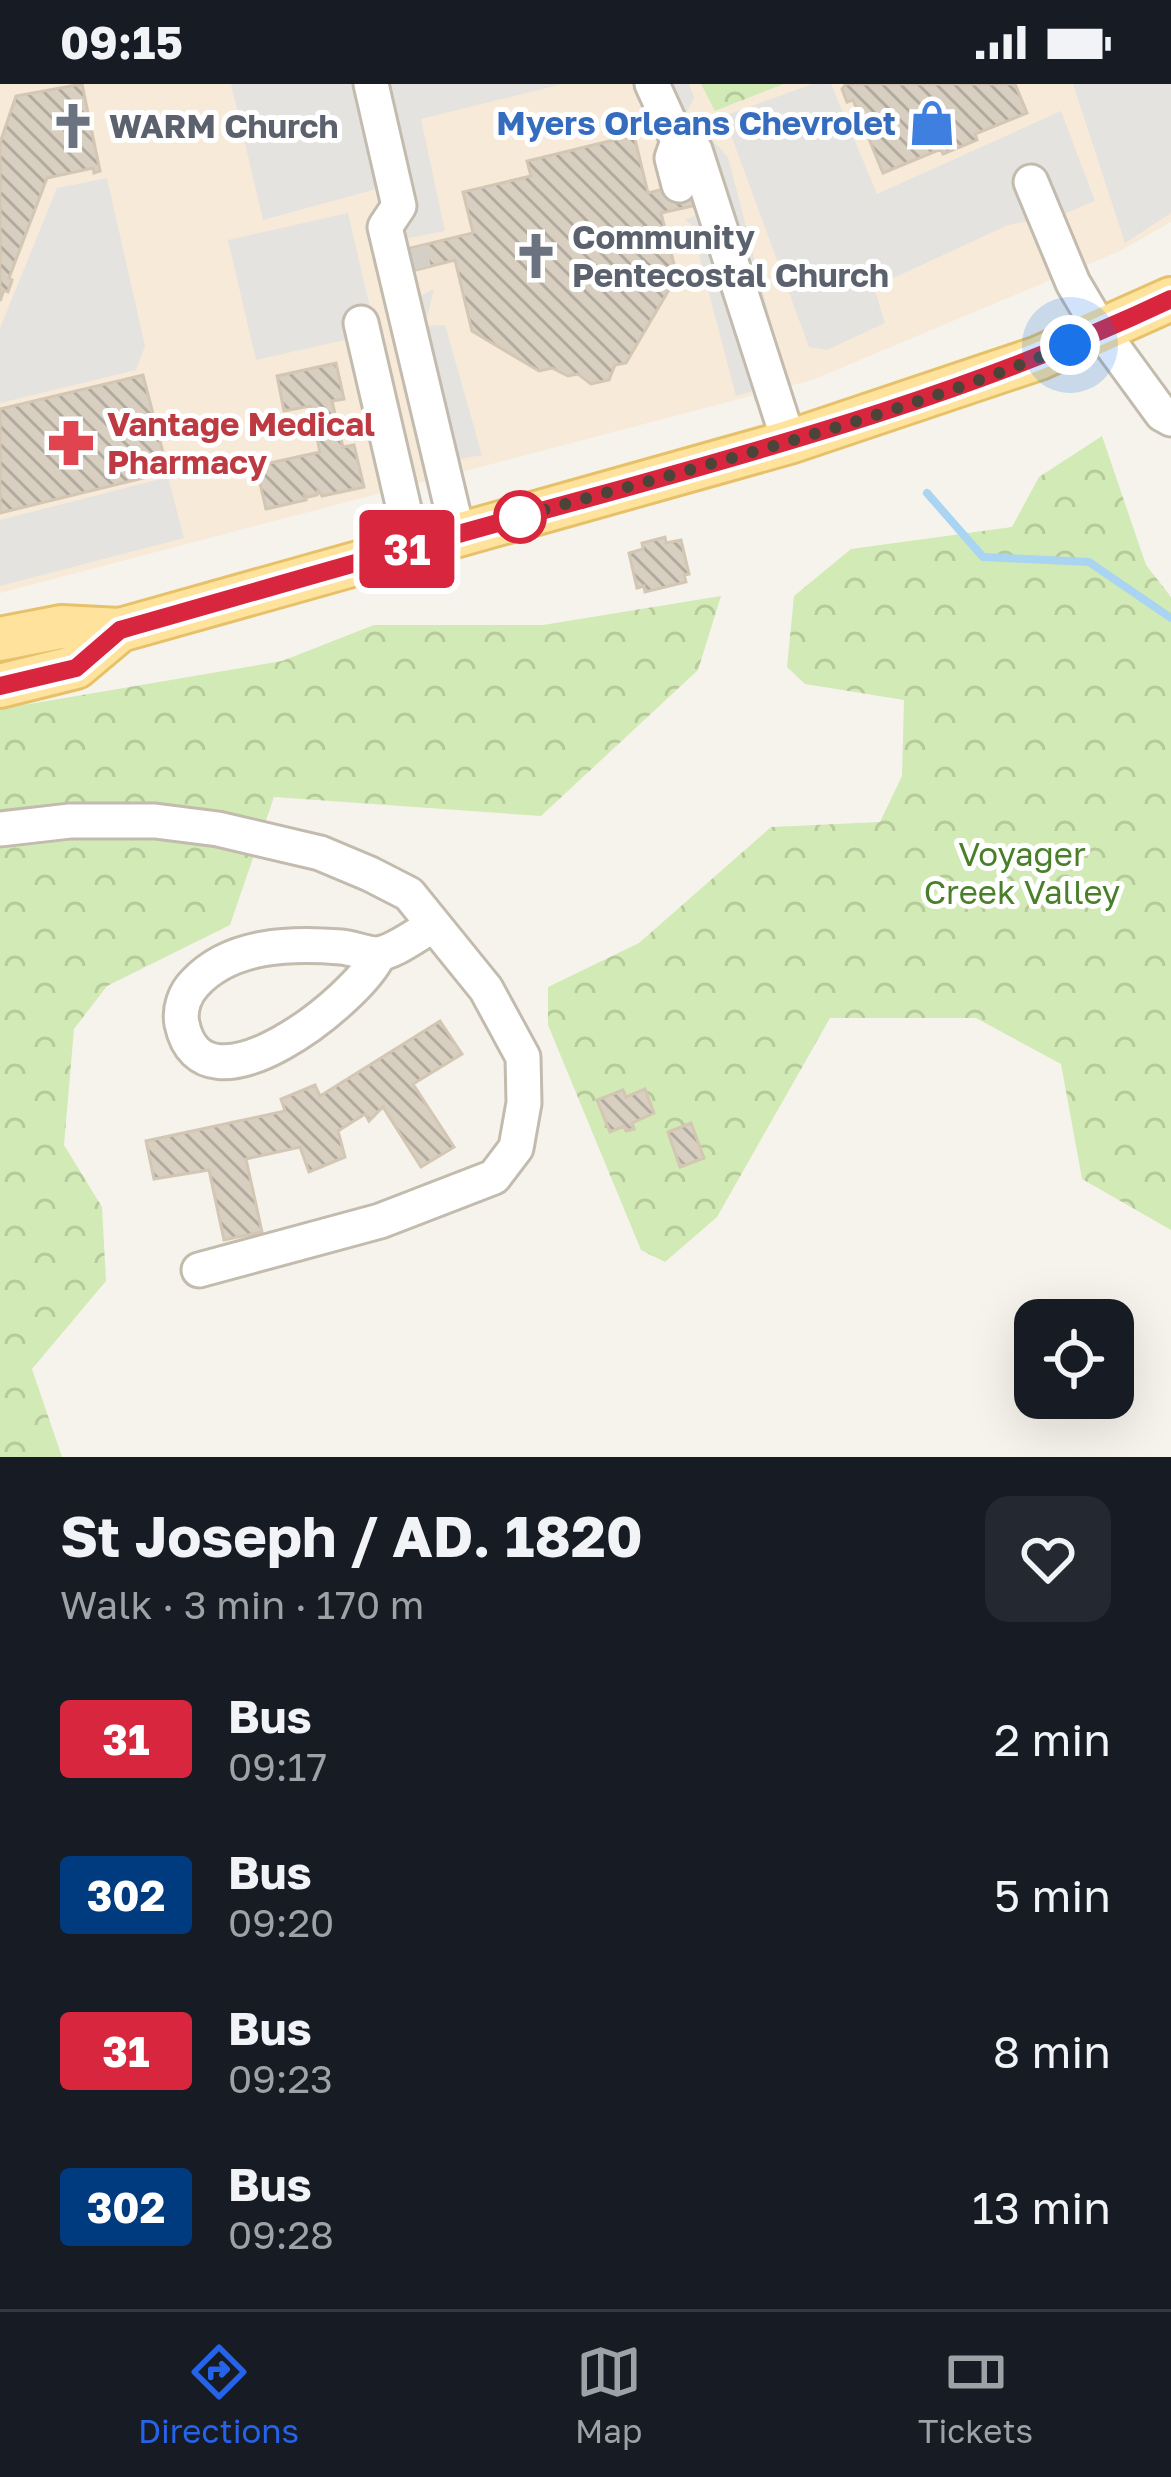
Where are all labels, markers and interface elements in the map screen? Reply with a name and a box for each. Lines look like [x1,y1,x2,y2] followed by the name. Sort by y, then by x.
[60,15,183,69] text: 09:15
[907,98,957,148] shop icon: Myers Orleans Chevrolet
[48,101,98,151] church icon: WARM Church
[496,103,896,142] place label: Myers Orleans Chevrolet
[109,106,339,145] place label: WARM Church
[572,217,889,294] place label: Community Pentecostal Church
[511,231,561,281] church icon: Community Pentecostal Church
[1040,315,1100,375] your location
[107,404,375,481] place label: Vantage Medical Pharmacy
[46,418,96,468] pharmacy icon: Vantage Medical Pharmacy
[495,492,545,542] unlabelled marker
[353,510,461,588] line badge: 31
[383,524,431,574] text: 31
[924,834,1120,911] park label: Voyager Creek Valley
[1014,1299,1134,1419] map controls
[1014,1299,1134,1419] button: locate
[985,1496,1111,1622] button: heart
[60,1501,643,1570] text: St Joseph / AD. 1820
[60,1581,424,1628] text: Walk · 3 min · 170 m
[228,1689,312,1743] text: Bus
[994,1712,1111,1766] text: 2 min
[102,1714,150,1764] text: 31
[228,1743,327,1790] text: 09:17
[228,1845,312,1899] text: Bus
[994,1868,1111,1922] text: 5 min
[87,1870,165,1920] text: 302
[228,1899,334,1946] text: 09:20
[228,2001,312,2055] text: Bus
[993,2024,1111,2078] text: 8 min
[102,2026,150,2076] text: 31
[228,2055,333,2102] text: 09:23
[228,2157,312,2211] text: Bus
[972,2180,1111,2234] text: 13 min
[87,2182,165,2232] text: 302
[228,2211,334,2258] text: 09:28
[138,2339,299,2450] tab: Directions
[575,2339,642,2450] tab: Map
[918,2339,1033,2450] tab: Tickets

